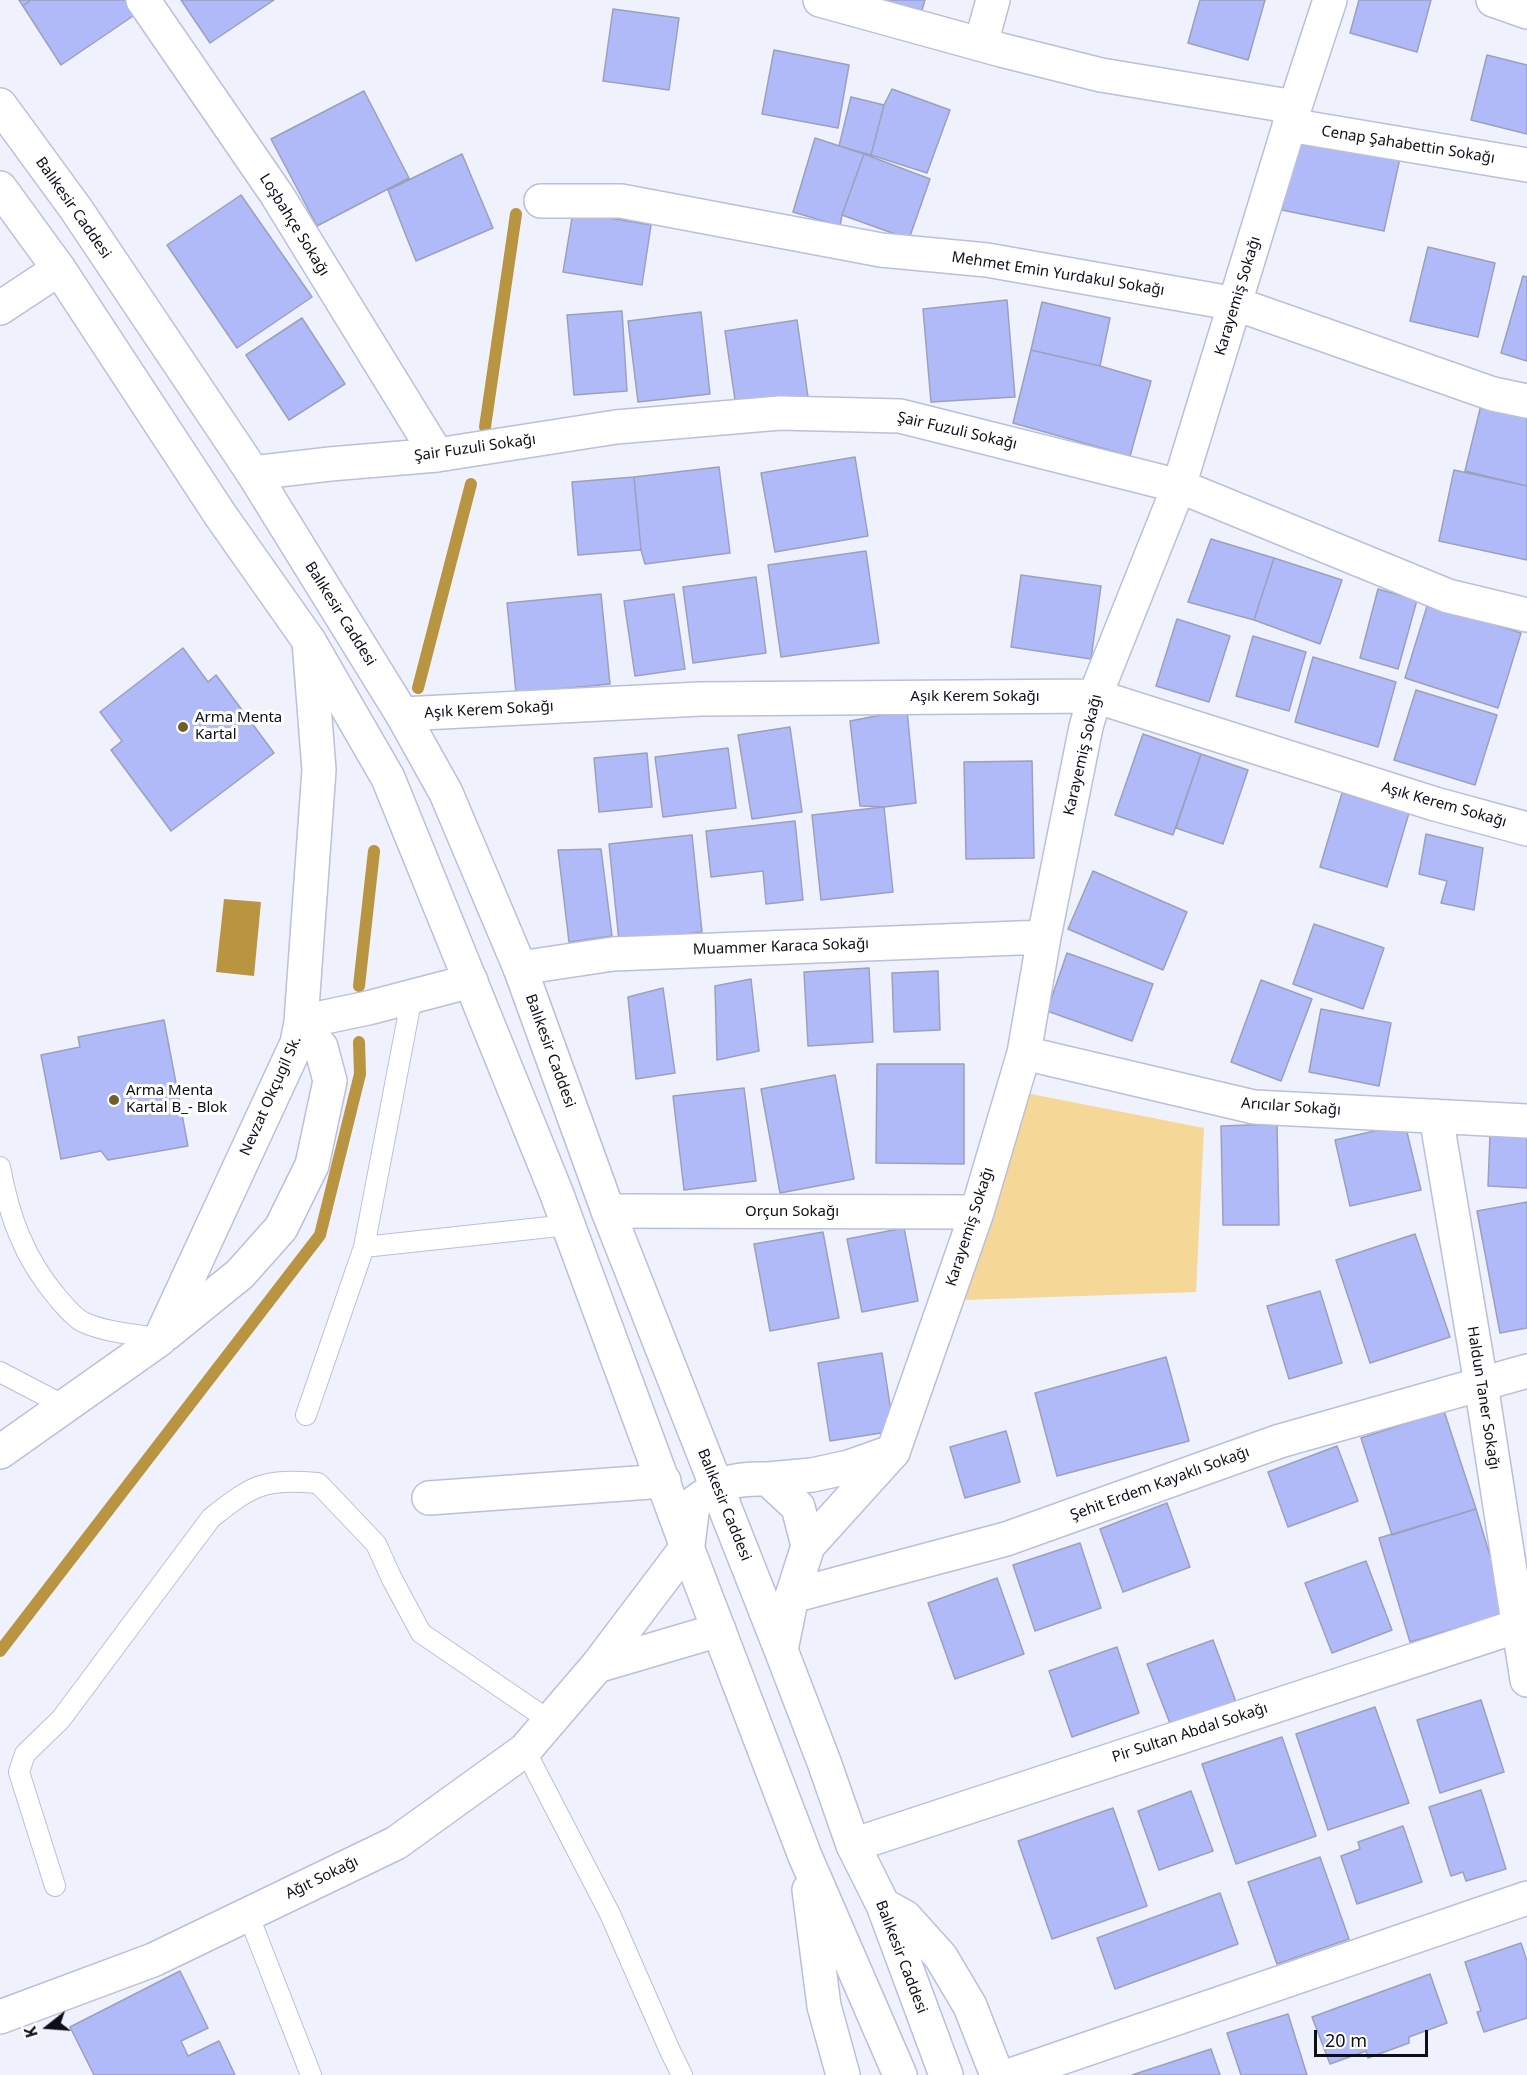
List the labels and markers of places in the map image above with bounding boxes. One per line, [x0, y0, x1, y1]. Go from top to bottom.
place label: Arma Menta Kartal [195, 709, 282, 744]
marker: Arma Menta Kartal [176, 720, 190, 734]
place label: Arma Menta Kartal B_- Blok [126, 1082, 227, 1117]
marker: Arma Menta Kartal B_- Blok [107, 1093, 121, 1107]

